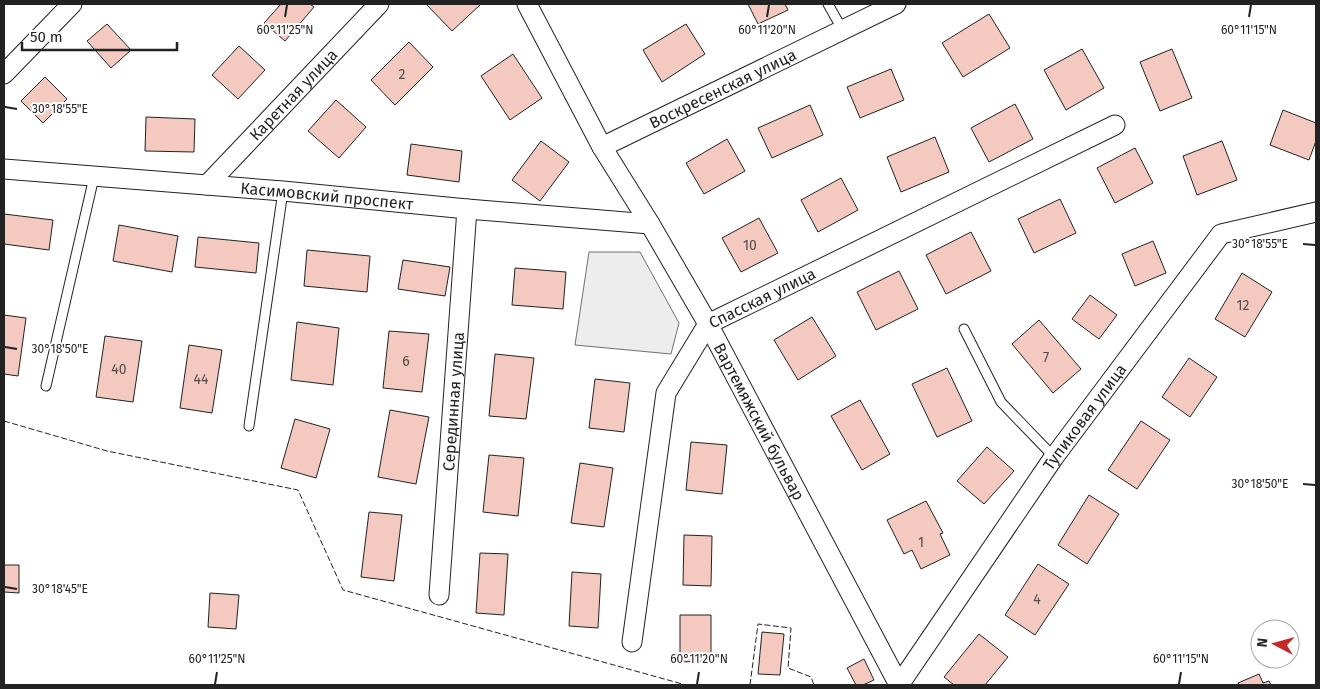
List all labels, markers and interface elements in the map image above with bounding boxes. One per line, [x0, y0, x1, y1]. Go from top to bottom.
scale bar [22, 20, 178, 52]
text: 60°11'25"N [257, 23, 313, 37]
text: 60°11'20"N [738, 23, 796, 37]
text: 60°11'15"N [1221, 23, 1277, 37]
text: 50 m [30, 28, 63, 46]
street label: Каретная улица [245, 45, 341, 144]
street label: Воскресенская улица [646, 45, 799, 132]
house number: 2 [399, 66, 406, 83]
text: 30°18'55"E [32, 102, 88, 116]
street label: Касимовский проспект [240, 178, 415, 213]
house number: 10 [743, 237, 757, 254]
text: 30°18'55"E [1232, 237, 1288, 251]
street label: Спасская улица [705, 264, 818, 332]
house number: 12 [1237, 297, 1250, 314]
street label: Серединная улица [439, 331, 468, 472]
street label: Вартемяжский бульвар [710, 340, 809, 503]
text: 30°18'50"E [31, 342, 89, 356]
house number: 7 [1043, 349, 1049, 366]
house number: 6 [402, 353, 410, 370]
street label: Тупиковая улица [1039, 360, 1130, 473]
house number: 40 [111, 361, 127, 378]
house number: 44 [194, 371, 209, 388]
text: 30°18'50"E [1231, 477, 1289, 491]
house number: 1 [918, 534, 924, 551]
text: 30°18'45"E [32, 582, 88, 596]
house number: 4 [1033, 591, 1041, 608]
north arrow [1250, 619, 1300, 669]
text: N [1254, 637, 1272, 648]
text: 60°11'25"N [189, 652, 245, 666]
text: 60°11'20"N [670, 652, 728, 666]
text: 60°11'15"N [1153, 652, 1209, 666]

